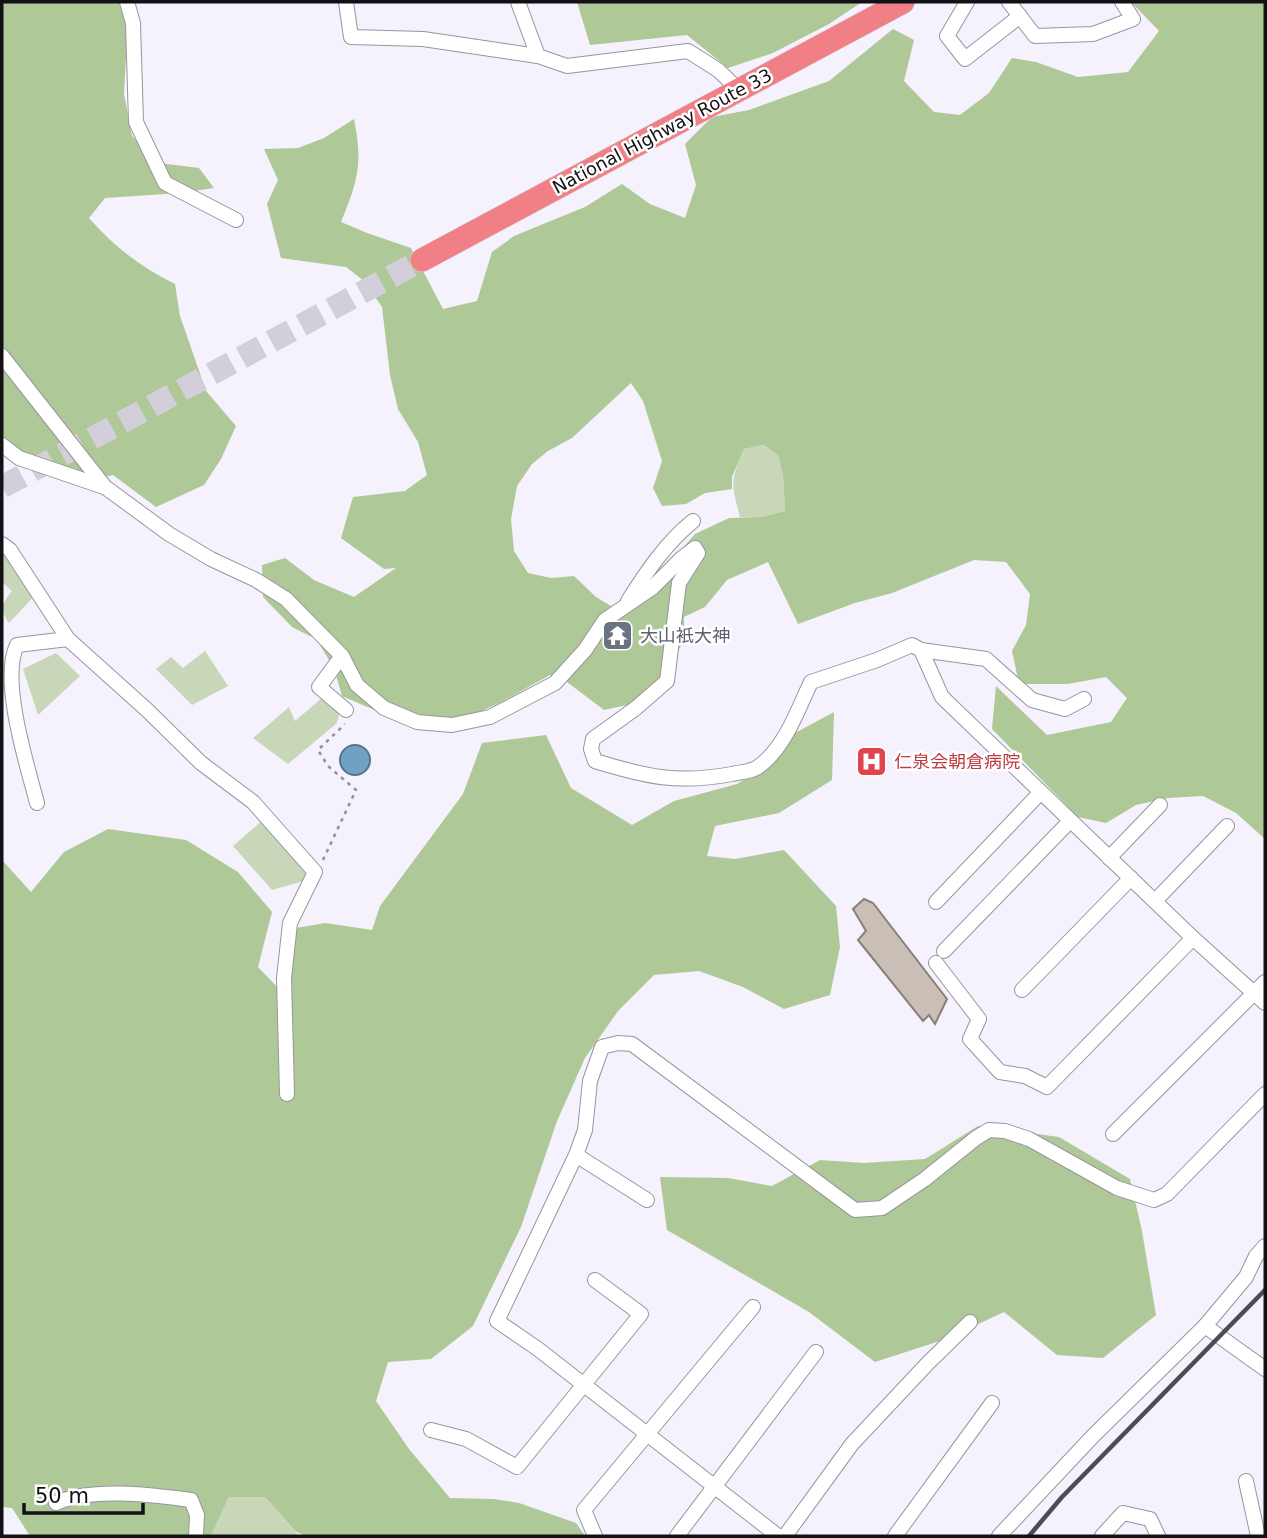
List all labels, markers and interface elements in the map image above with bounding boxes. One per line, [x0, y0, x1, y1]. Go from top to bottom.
street label: National Highway Route 33 [549, 64, 775, 198]
temple icon: 大山衹大神 [600, 618, 634, 652]
place label: 大山衹大神 [640, 625, 730, 646]
hospital icon: 仁泉会朝倉病院 [854, 744, 888, 778]
place label: 仁泉会朝倉病院 [894, 751, 1020, 772]
scale bar [24, 1472, 144, 1516]
text: 50 m [35, 1484, 89, 1508]

